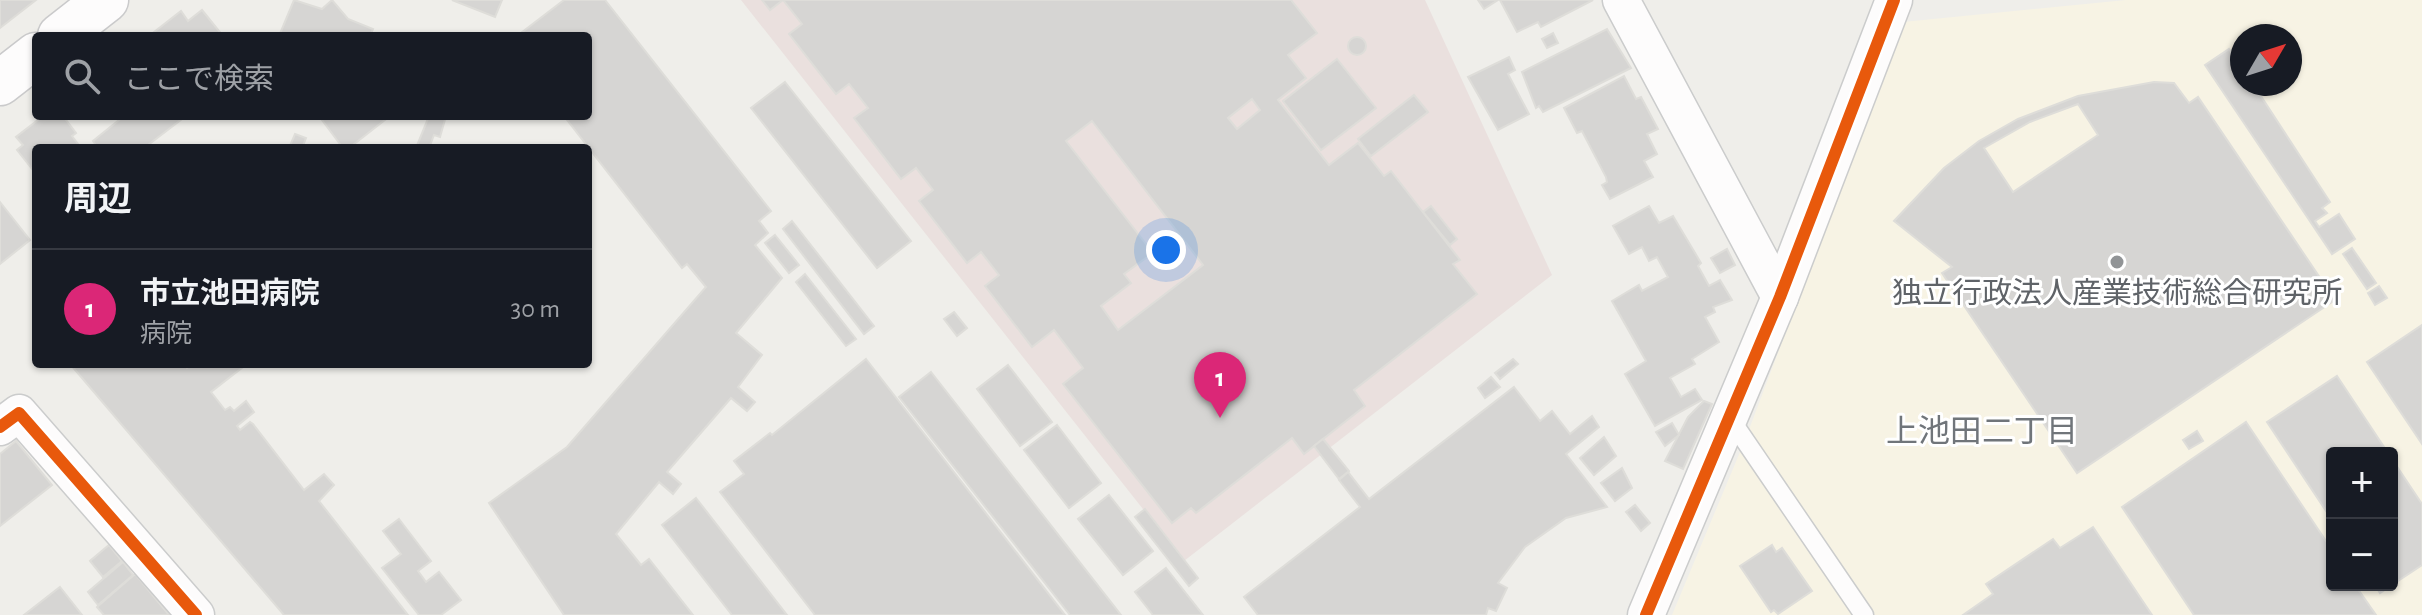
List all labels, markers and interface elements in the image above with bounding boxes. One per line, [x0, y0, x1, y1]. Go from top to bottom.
north arrow [2230, 24, 2302, 96]
search box [32, 32, 592, 120]
icon: search [60, 54, 104, 98]
text: ここで検索 [124, 65, 274, 95]
text: 周辺 [64, 183, 132, 217]
your location [1146, 230, 1186, 270]
marker: 独立行政法人産業技術総合研究所 [2108, 253, 2126, 271]
place label: 独立行政法人産業技術総合研究所 [1892, 277, 2342, 309]
text: 市立池田病院 [140, 279, 320, 309]
text: 1 [85, 296, 95, 322]
text: 30 m [510, 296, 560, 322]
text: 病院 [140, 321, 192, 347]
pin: 1 [1194, 352, 1246, 418]
district label: 上池田二丁目 [1886, 415, 2078, 448]
map controls [2326, 447, 2398, 591]
button: + [2326, 447, 2398, 519]
button: − [2326, 519, 2398, 591]

